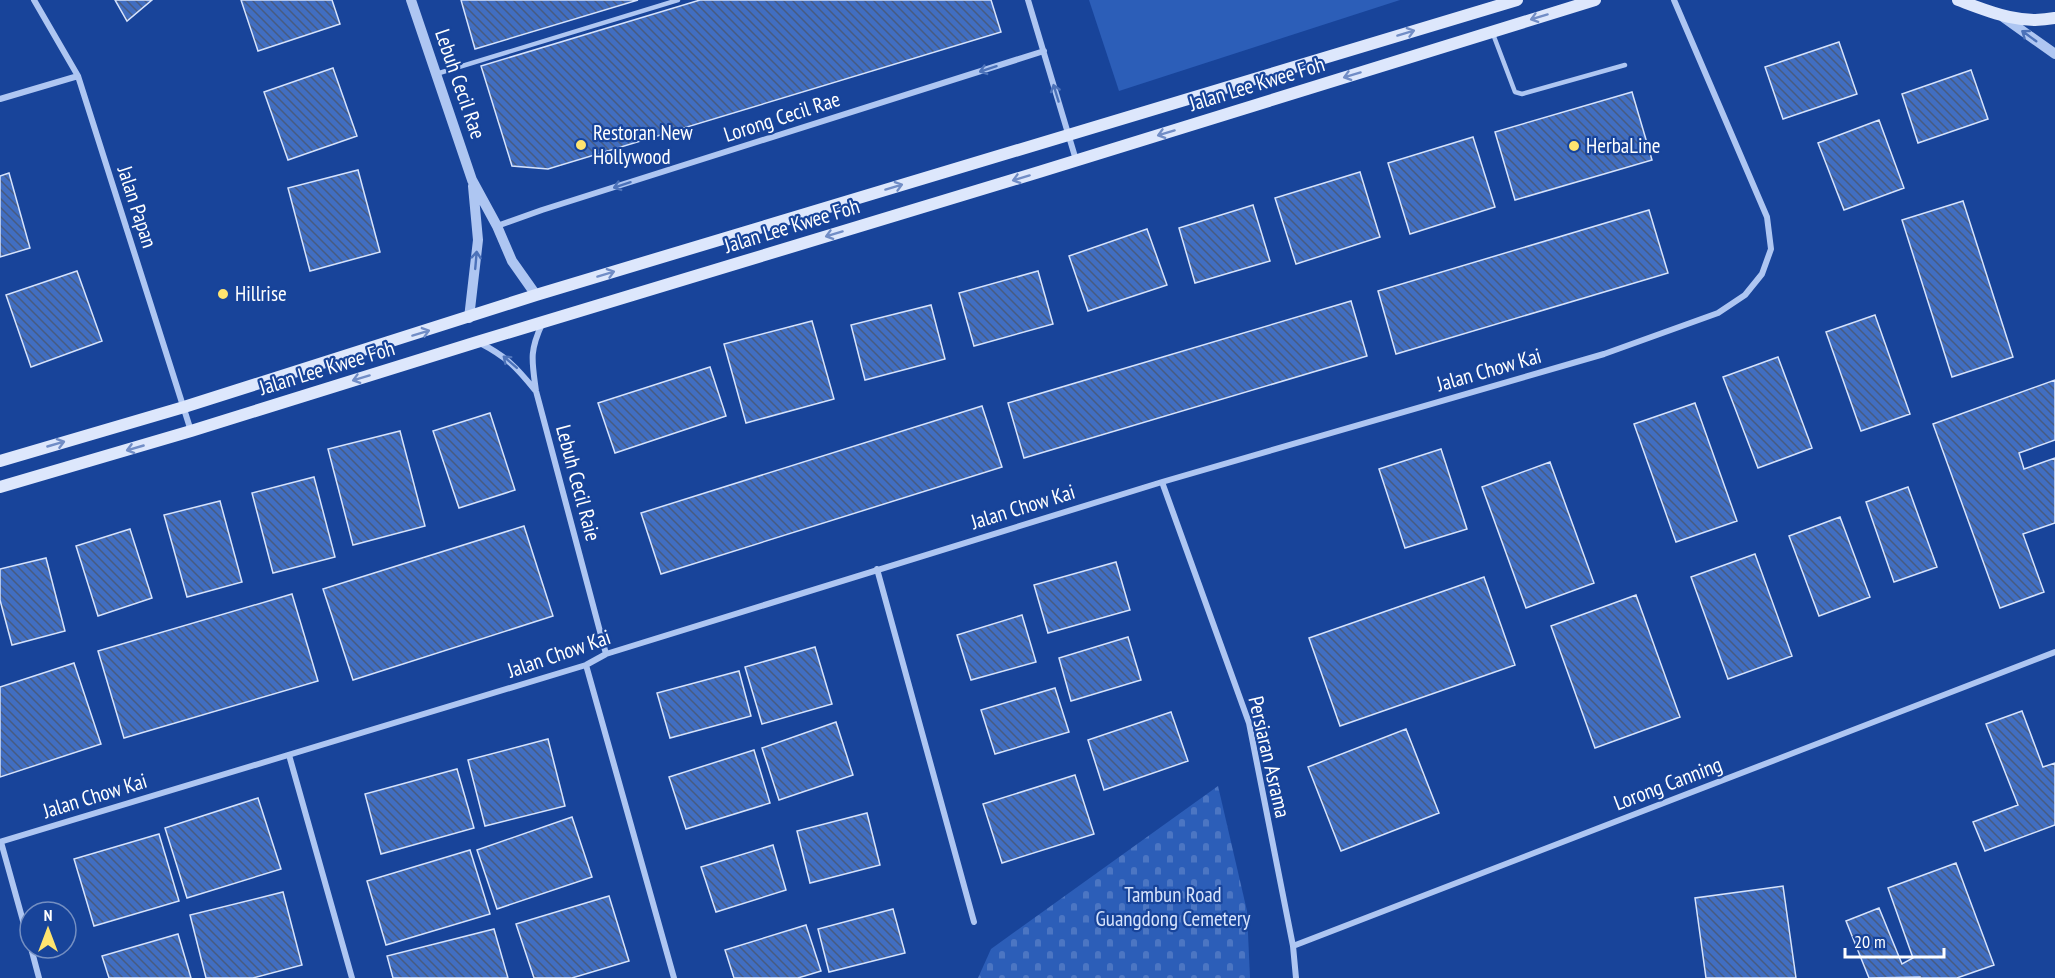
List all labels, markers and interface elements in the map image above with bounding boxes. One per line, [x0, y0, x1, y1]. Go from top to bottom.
one-way arrow [1530, 12, 1549, 23]
street label: Lebuh Cecil Rae [429, 25, 492, 142]
one-way arrow [1396, 27, 1415, 38]
one-way arrow [2022, 30, 2038, 42]
street label: Jalan Lee Kwee Foh [1185, 50, 1328, 117]
one-way arrow [979, 64, 998, 75]
one-way arrow [1343, 70, 1362, 81]
one-way arrow [1050, 84, 1061, 103]
street label: Lorong Cecil Rae [720, 85, 843, 148]
place label: Restoran New Hollywood [593, 119, 693, 170]
one-way arrow [1157, 128, 1176, 139]
place label: HerbaLine [1586, 132, 1660, 159]
marker: Restoran New Hollywood [574, 138, 588, 152]
marker: HerbaLine [1567, 139, 1581, 153]
street label: Jalan Papan [111, 162, 163, 251]
one-way arrow [1011, 173, 1030, 184]
one-way arrow [613, 180, 632, 191]
one-way arrow [884, 181, 903, 192]
street label: Jalan Lee Kwee Foh [720, 192, 863, 259]
one-way arrow [825, 229, 844, 240]
one-way arrow [471, 250, 482, 270]
one-way arrow [597, 268, 616, 279]
place label: Hillrise [235, 280, 287, 307]
marker: Hillrise [216, 287, 230, 301]
one-way arrow [411, 327, 430, 338]
street label: Jalan Lee Kwee Foh [255, 334, 398, 401]
street label: Jalan Chow Kai [1433, 342, 1544, 398]
one-way arrow [503, 355, 518, 369]
one-way arrow [352, 373, 371, 384]
street label: Lebuh Cecil Raie [550, 422, 607, 544]
one-way arrow [46, 438, 65, 449]
one-way arrow [126, 442, 145, 454]
street label: Jalan Chow Kai [967, 478, 1078, 535]
street label: Jalan Chow Kai [503, 623, 614, 684]
street label: Persiaran Asrama [1242, 694, 1297, 820]
street label: Lorong Canning [1610, 751, 1726, 816]
street label: Jalan Chow Kai [39, 767, 150, 824]
park label: Tambun Road Guangdong Cemetery [1095, 881, 1251, 932]
north arrow [18, 900, 78, 960]
text: N [44, 905, 52, 925]
scale bar [1845, 921, 1944, 959]
text: 20 m [1854, 930, 1886, 953]

